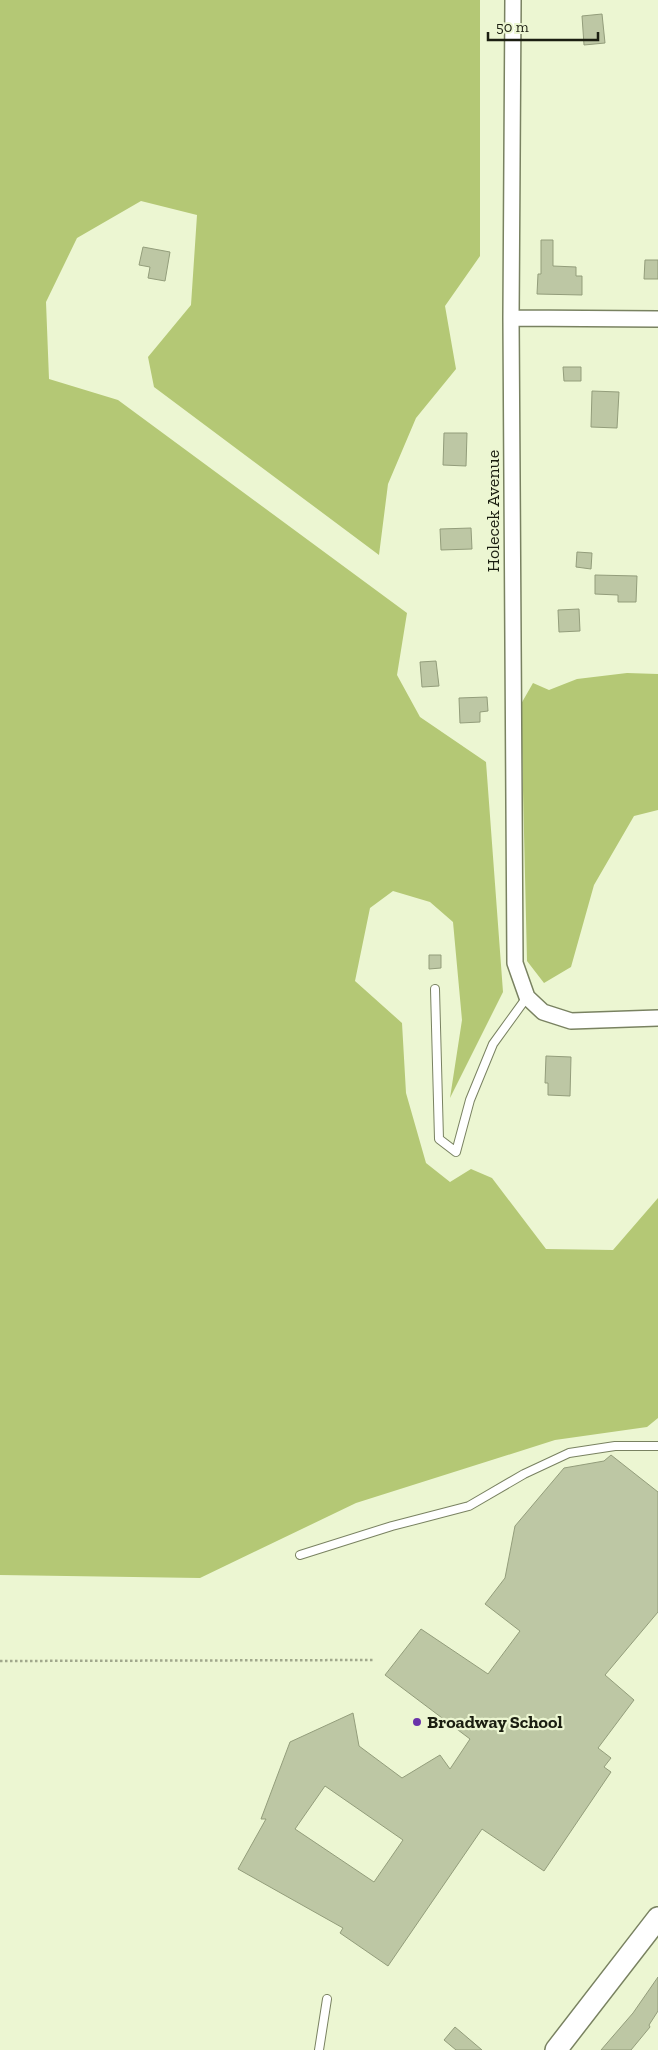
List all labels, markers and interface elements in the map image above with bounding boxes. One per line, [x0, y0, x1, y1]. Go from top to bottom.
scale bar [488, 10, 598, 42]
text: 50 m [496, 18, 529, 36]
street label: Holecek Avenue [482, 450, 504, 572]
place label: Broadway School [427, 1711, 563, 1733]
marker: Broadway School [411, 1716, 423, 1728]

